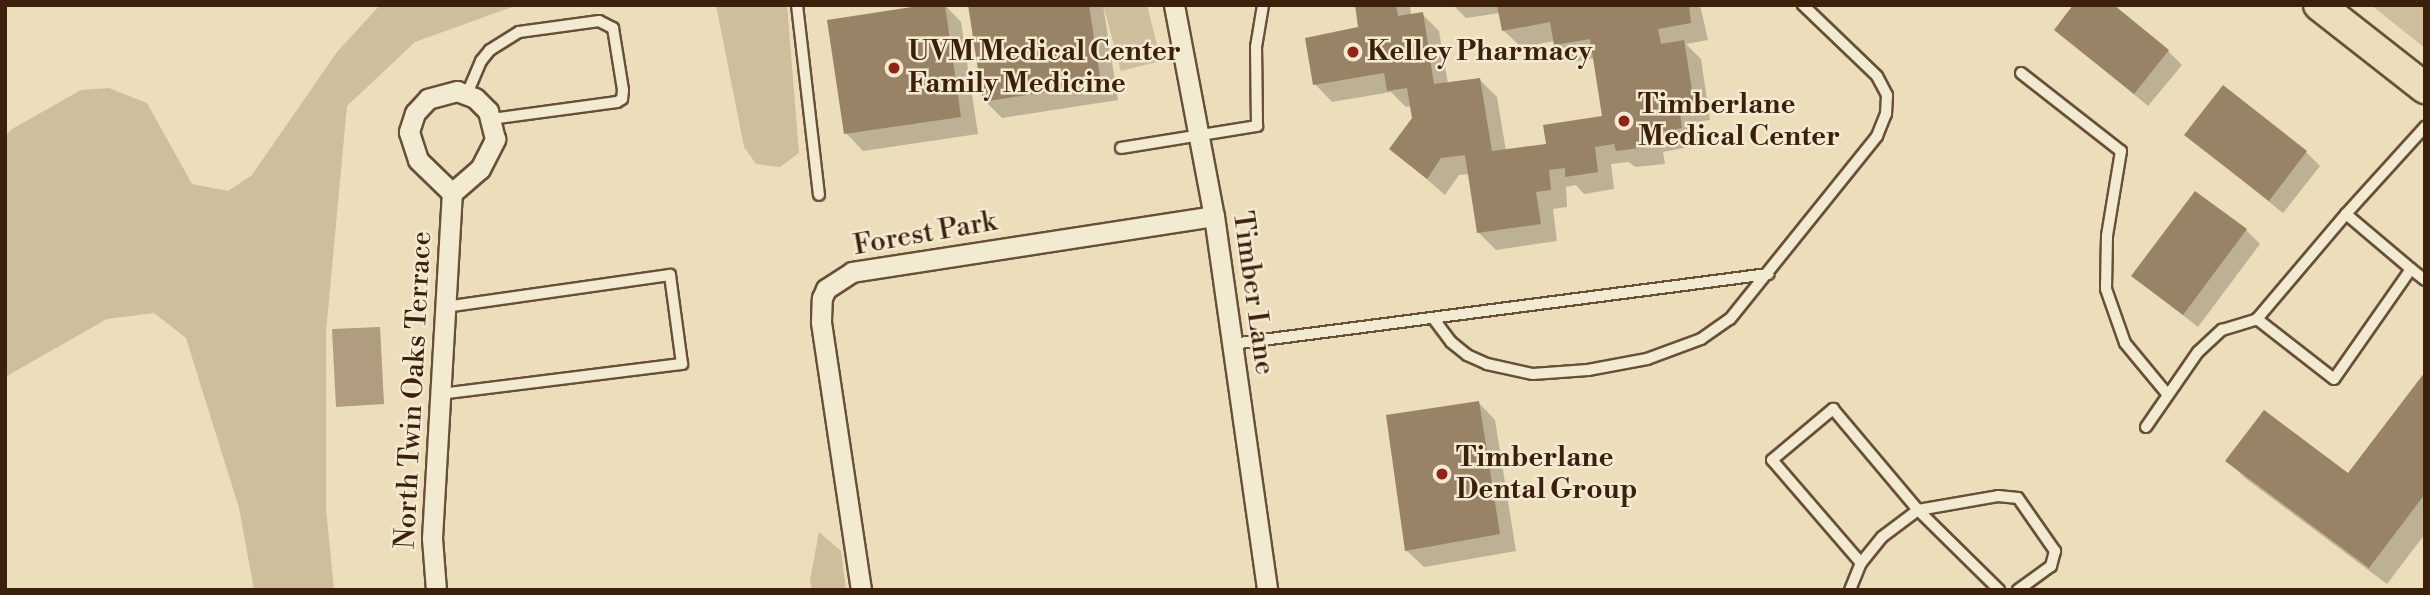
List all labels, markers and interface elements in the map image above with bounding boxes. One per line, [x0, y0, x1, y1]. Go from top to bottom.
place label: UVM Medical Center Family Medicine [908, 35, 1181, 101]
place label: Kelley Pharmacy [1367, 35, 1592, 69]
marker: Kelley Pharmacy [1345, 44, 1361, 60]
marker: UVM Medical Center Family Medicine [886, 60, 902, 76]
place label: Timberlane Medical Center [1638, 88, 1840, 154]
marker: Timberlane Medical Center [1616, 113, 1632, 129]
street label: Forest Park [851, 205, 999, 263]
street label: Timber Lane [1225, 209, 1281, 377]
street label: North Twin Oaks Terrace [389, 230, 439, 550]
place label: Timberlane Dental Group [1456, 441, 1638, 507]
marker: Timberlane Dental Group [1434, 466, 1450, 482]

